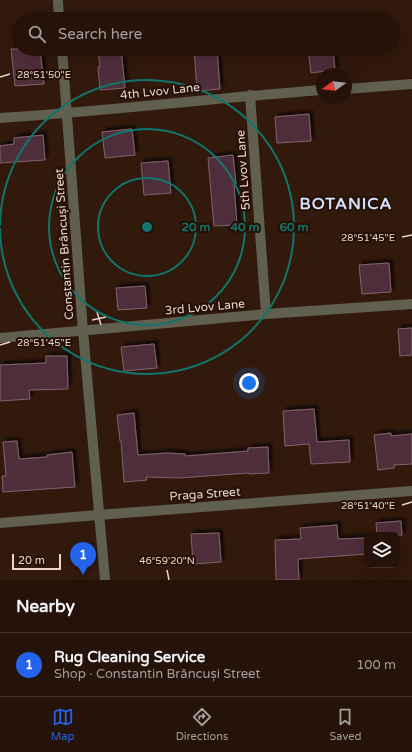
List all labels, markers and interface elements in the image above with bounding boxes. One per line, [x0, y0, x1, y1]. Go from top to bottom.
search box [12, 12, 400, 56]
icon: search [26, 23, 48, 45]
text: Search here [58, 25, 142, 43]
north arrow [316, 68, 352, 104]
text: 28°51'50"E [17, 69, 71, 81]
street label: 4th Lvov Lane [119, 80, 201, 102]
street label: 5th Lvov Lane [233, 129, 253, 210]
street label: Constantin Brâncuși Street [52, 167, 76, 320]
district label: BOTANICA [300, 194, 392, 214]
centre of rings [140, 220, 154, 234]
text: 20 m [181, 220, 211, 234]
text: 40 m [230, 220, 260, 234]
text: 60 m [279, 220, 309, 234]
text: 28°51'45"E [341, 232, 395, 244]
street label: 3rd Lvov Lane [164, 297, 246, 317]
text: 28°51'45"E [17, 337, 71, 349]
your location [239, 373, 259, 393]
street label: Praga Street [169, 485, 241, 503]
text: 28°51'40"E [341, 500, 395, 512]
map controls [364, 532, 400, 568]
button: layers [364, 532, 400, 568]
pin: 1 [70, 542, 96, 575]
scale bar [12, 552, 61, 571]
text: 20 m [18, 554, 45, 567]
text: 46°59'20"N [139, 555, 195, 567]
text: Nearby [16, 596, 75, 617]
text: Rug Cleaning Service [54, 648, 205, 666]
text: 1 [25, 657, 33, 673]
text: 100 m [356, 657, 396, 673]
text: Shop · Constantin Brâncuși Street [54, 666, 260, 682]
tab: Map [51, 706, 74, 743]
tab: Directions [176, 706, 228, 743]
tab: Saved [330, 706, 361, 743]

